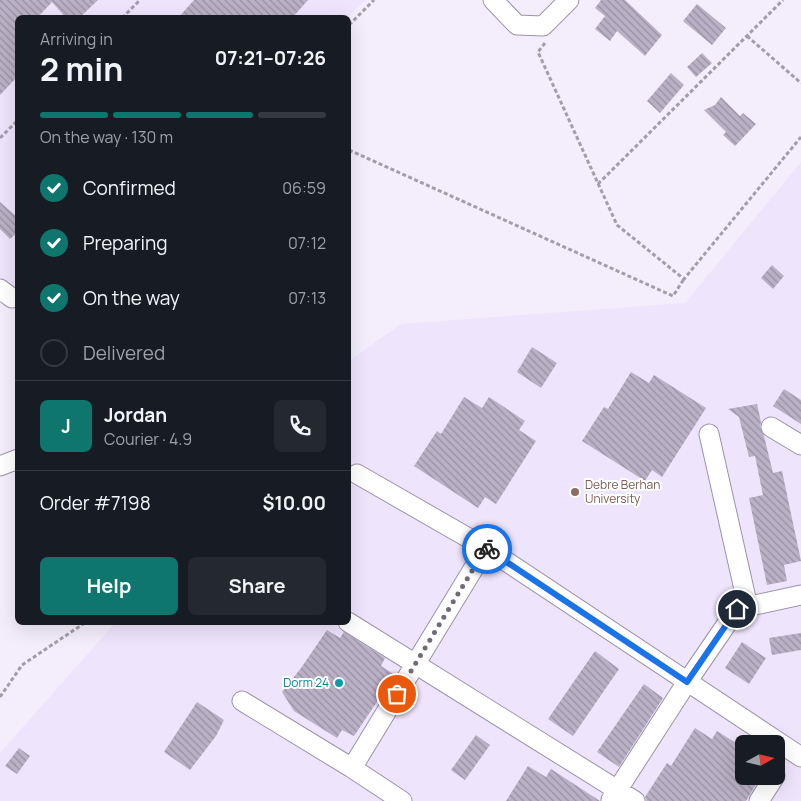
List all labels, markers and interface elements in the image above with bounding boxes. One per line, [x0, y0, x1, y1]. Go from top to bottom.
text: Arriving in [40, 28, 113, 50]
text: 07:21–07:26 [215, 45, 326, 71]
text: 2 min [40, 47, 123, 91]
text: On the way · 130 m [40, 126, 173, 148]
icon: check [40, 174, 68, 202]
text: Confirmed [83, 175, 176, 201]
text: 06:59 [282, 177, 326, 199]
icon: check [40, 229, 68, 257]
text: Preparing [83, 230, 168, 256]
text: 07:12 [288, 232, 326, 254]
icon: check [40, 284, 68, 312]
text: On the way [83, 285, 180, 311]
text: 07:13 [288, 287, 326, 309]
text: Delivered [83, 340, 165, 366]
button: phone [274, 400, 326, 452]
text: Jordan [104, 402, 167, 428]
text: J [61, 413, 71, 439]
text: Courier · 4.9 [104, 428, 192, 450]
place label: Debre Berhan University [585, 476, 660, 507]
marker: Debre Berhan University [569, 486, 581, 498]
text: Order #7198 [40, 490, 151, 516]
text: $10.00 [262, 490, 326, 516]
courier [462, 524, 512, 574]
icon: bike [473, 535, 501, 563]
button: Help [40, 557, 178, 615]
button: Share [188, 557, 326, 615]
pin [716, 588, 758, 630]
icon: home [723, 595, 751, 623]
pin [376, 673, 418, 715]
place label: Dorm 24 [283, 674, 329, 691]
marker: Dorm 24 [333, 677, 345, 689]
icon: bag [383, 680, 411, 708]
north arrow [735, 735, 785, 785]
map controls [735, 735, 785, 785]

